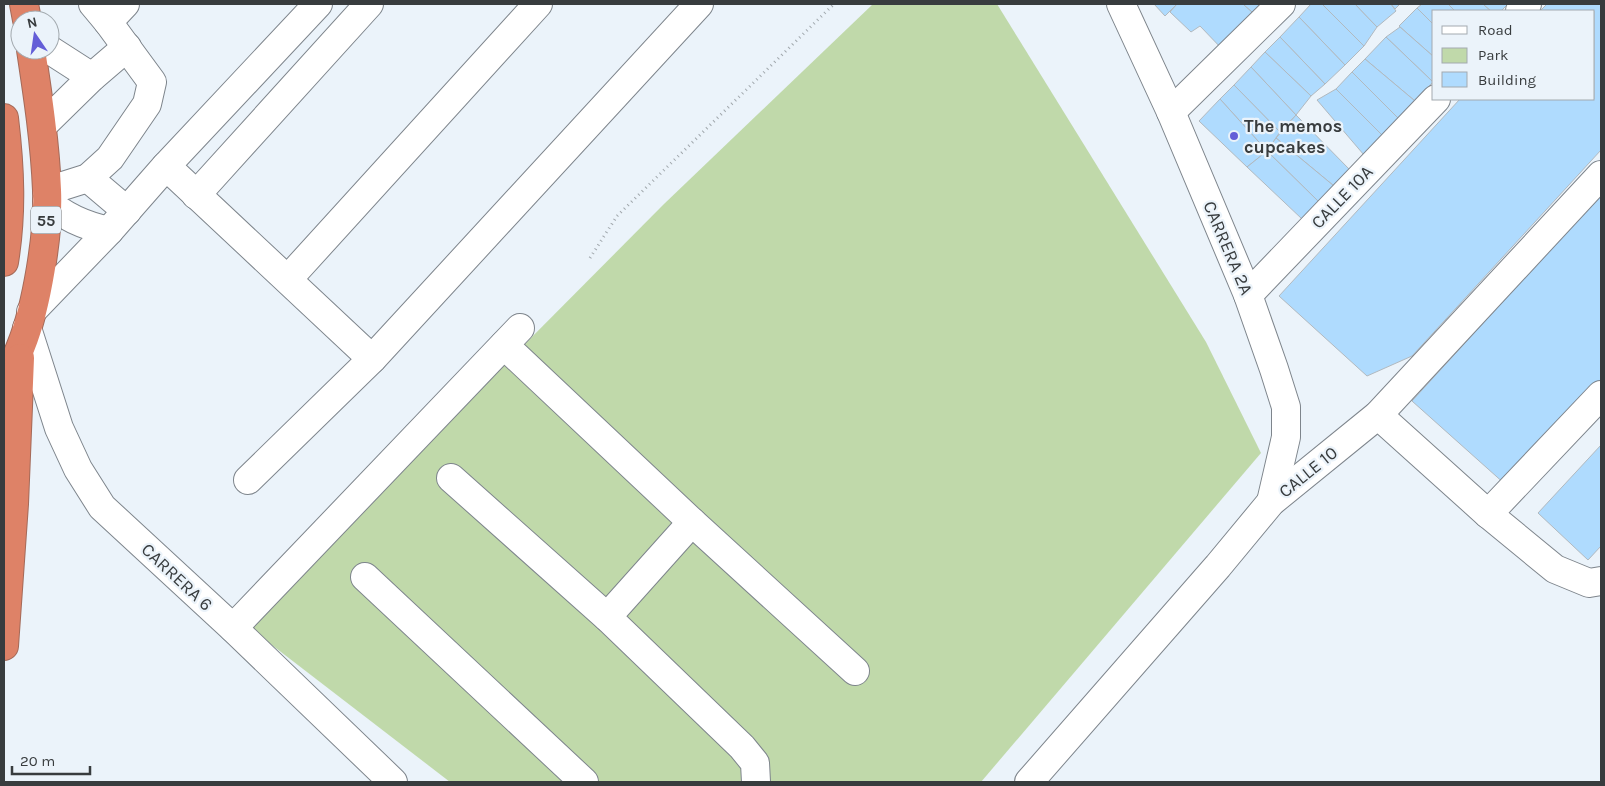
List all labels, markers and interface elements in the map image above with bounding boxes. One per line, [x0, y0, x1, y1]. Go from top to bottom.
north arrow [10, 10, 60, 60]
legend [1432, 10, 1595, 100]
text: N [25, 13, 39, 32]
text: Road [1478, 21, 1513, 39]
text: Park [1478, 46, 1508, 64]
text: Building [1478, 71, 1536, 89]
place label: The memos cupcakes [1244, 115, 1342, 158]
marker: The memos cupcakes [1228, 130, 1240, 142]
street label: CALLE 10A [1306, 161, 1378, 233]
street label: CARRERA 2A [1198, 198, 1258, 298]
road number: 55 [31, 206, 61, 234]
street label: CALLE 10 [1274, 442, 1342, 502]
street label: CARRERA 6 [137, 538, 217, 616]
scale bar [12, 744, 90, 776]
text: 20 m [20, 752, 55, 770]

